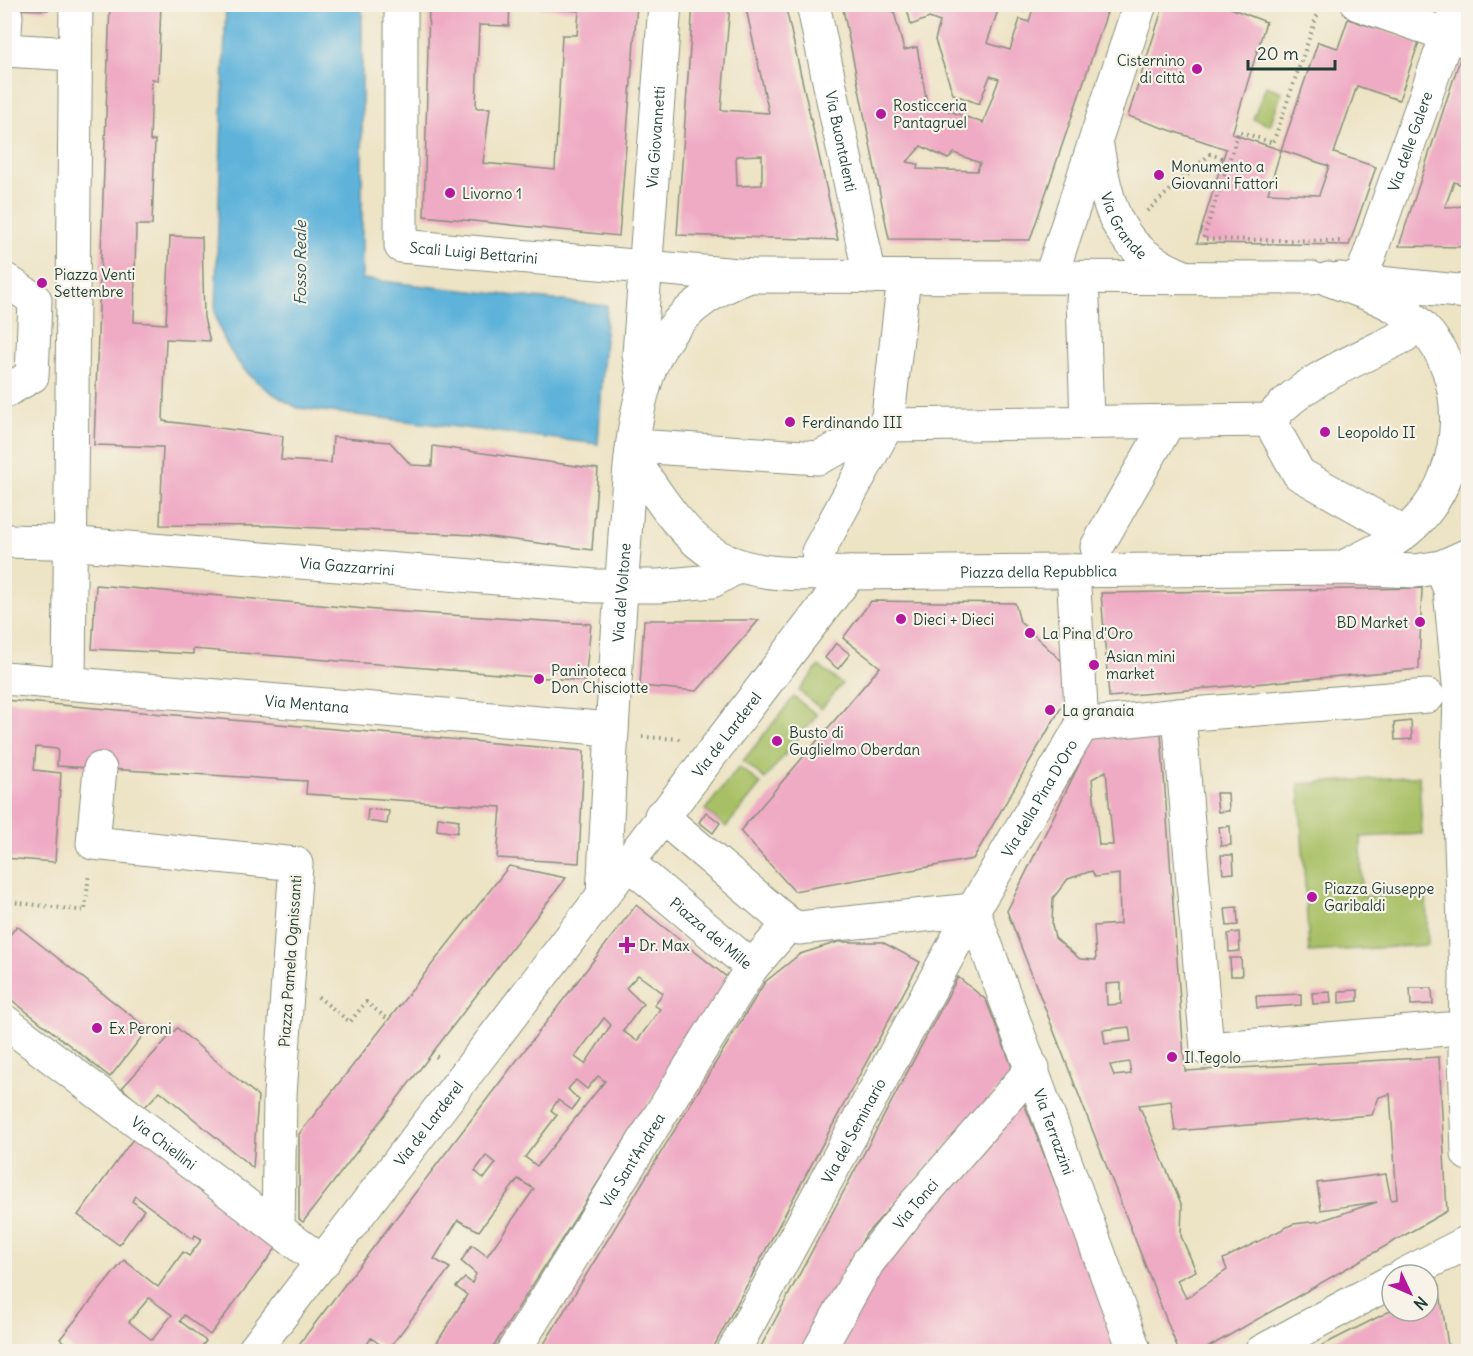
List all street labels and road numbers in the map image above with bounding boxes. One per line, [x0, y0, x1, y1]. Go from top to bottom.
street label: Via Giovannetti [642, 85, 668, 189]
street label: Via Buontalenti [822, 89, 861, 193]
street label: Via delle Galere [1383, 89, 1436, 194]
street label: Via Grande [1097, 190, 1151, 263]
street label: Scali Luigi Bettarini [409, 237, 539, 267]
street label: Via del Voltone [608, 542, 634, 643]
street label: Via Gazzarrini [299, 553, 395, 579]
street label: Piazza della Repubblica [960, 561, 1118, 581]
street label: Via de Larderel [688, 688, 765, 781]
street label: Via Mentana [264, 690, 350, 716]
street label: Via della Pina D'Oro [997, 736, 1081, 860]
street label: Piazza Pamela Ognissanti [275, 874, 305, 1048]
street label: Piazza dei Mille [666, 893, 756, 973]
street label: Via del Seminario [817, 1075, 889, 1186]
street label: Via de Larderel [390, 1077, 467, 1170]
street label: Via Terrazzini [1030, 1086, 1079, 1177]
street label: Via Sant'Andrea [596, 1109, 669, 1211]
street label: Via Chiellini [128, 1112, 201, 1173]
street label: Via Tonci [889, 1175, 942, 1233]

